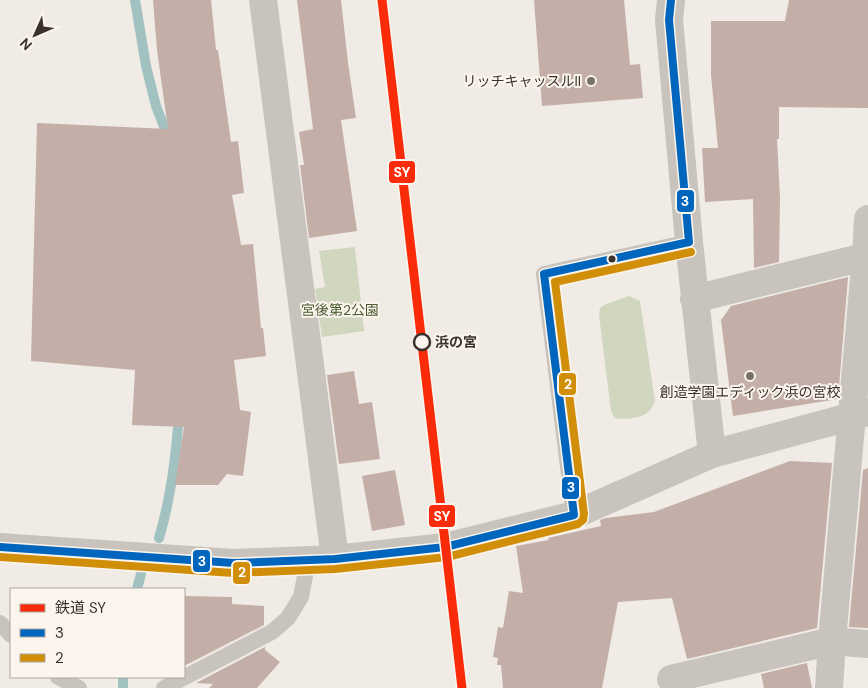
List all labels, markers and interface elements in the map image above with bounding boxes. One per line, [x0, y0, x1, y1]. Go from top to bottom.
north arrow [10, 10, 60, 60]
text: N [16, 34, 36, 54]
place label: リッチキャッスルII [462, 72, 581, 90]
marker: リッチキャッスルII [585, 75, 597, 87]
line badge: SY [388, 160, 416, 184]
text: SY [394, 163, 411, 181]
line badge: 3 [676, 189, 695, 213]
text: 3 [681, 192, 689, 210]
unlabelled marker [607, 254, 617, 264]
park label: 宮後第2公園 [301, 301, 379, 319]
marker: 浜の宮 [413, 333, 431, 351]
place label: 浜の宮 [435, 333, 477, 351]
marker: 創造学園エディック浜の宮校 [744, 370, 756, 382]
line badge: 2 [558, 372, 577, 396]
text: 2 [564, 375, 572, 393]
place label: 創造学園エディック浜の宮校 [659, 383, 841, 401]
line badge: 3 [561, 476, 580, 500]
text: 3 [567, 478, 575, 496]
line badge: SY [428, 504, 456, 528]
text: SY [434, 507, 451, 525]
line badge: 3 [192, 549, 211, 573]
text: 3 [198, 552, 206, 570]
line badge: 2 [232, 561, 251, 585]
text: 2 [238, 563, 246, 581]
legend [10, 588, 185, 678]
text: 鉄道 SY [55, 598, 106, 618]
text: 3 [55, 623, 64, 643]
text: 2 [55, 648, 64, 668]

